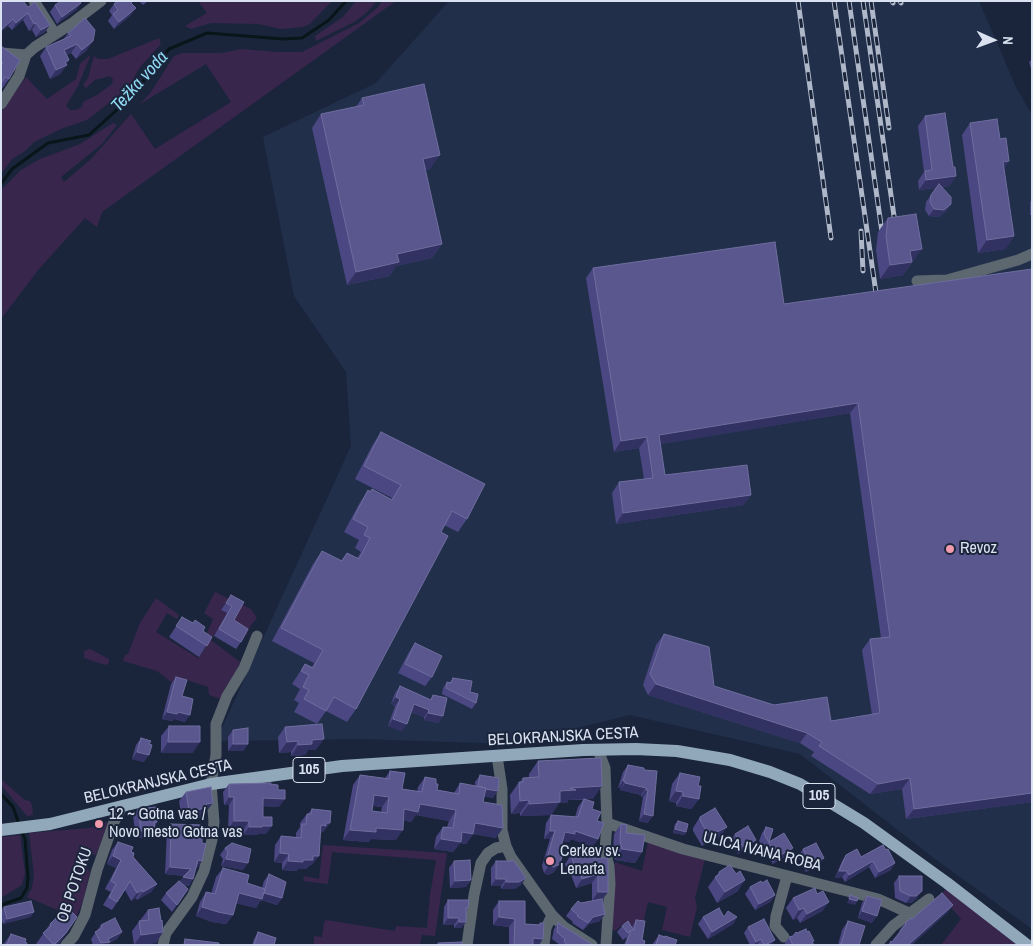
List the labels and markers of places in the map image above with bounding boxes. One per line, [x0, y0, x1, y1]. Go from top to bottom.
place label: Revoz [960, 539, 997, 559]
marker: Revoz [944, 543, 956, 555]
place label: 12 ~ Gotna vas / Novo mesto Gotna vas [109, 805, 242, 843]
marker: 12 ~ Gotna vas / Novo mesto Gotna vas [93, 818, 105, 830]
place label: Cerkev sv. Lenarta [560, 842, 621, 880]
marker: Cerkev sv. Lenarta [544, 855, 556, 867]

